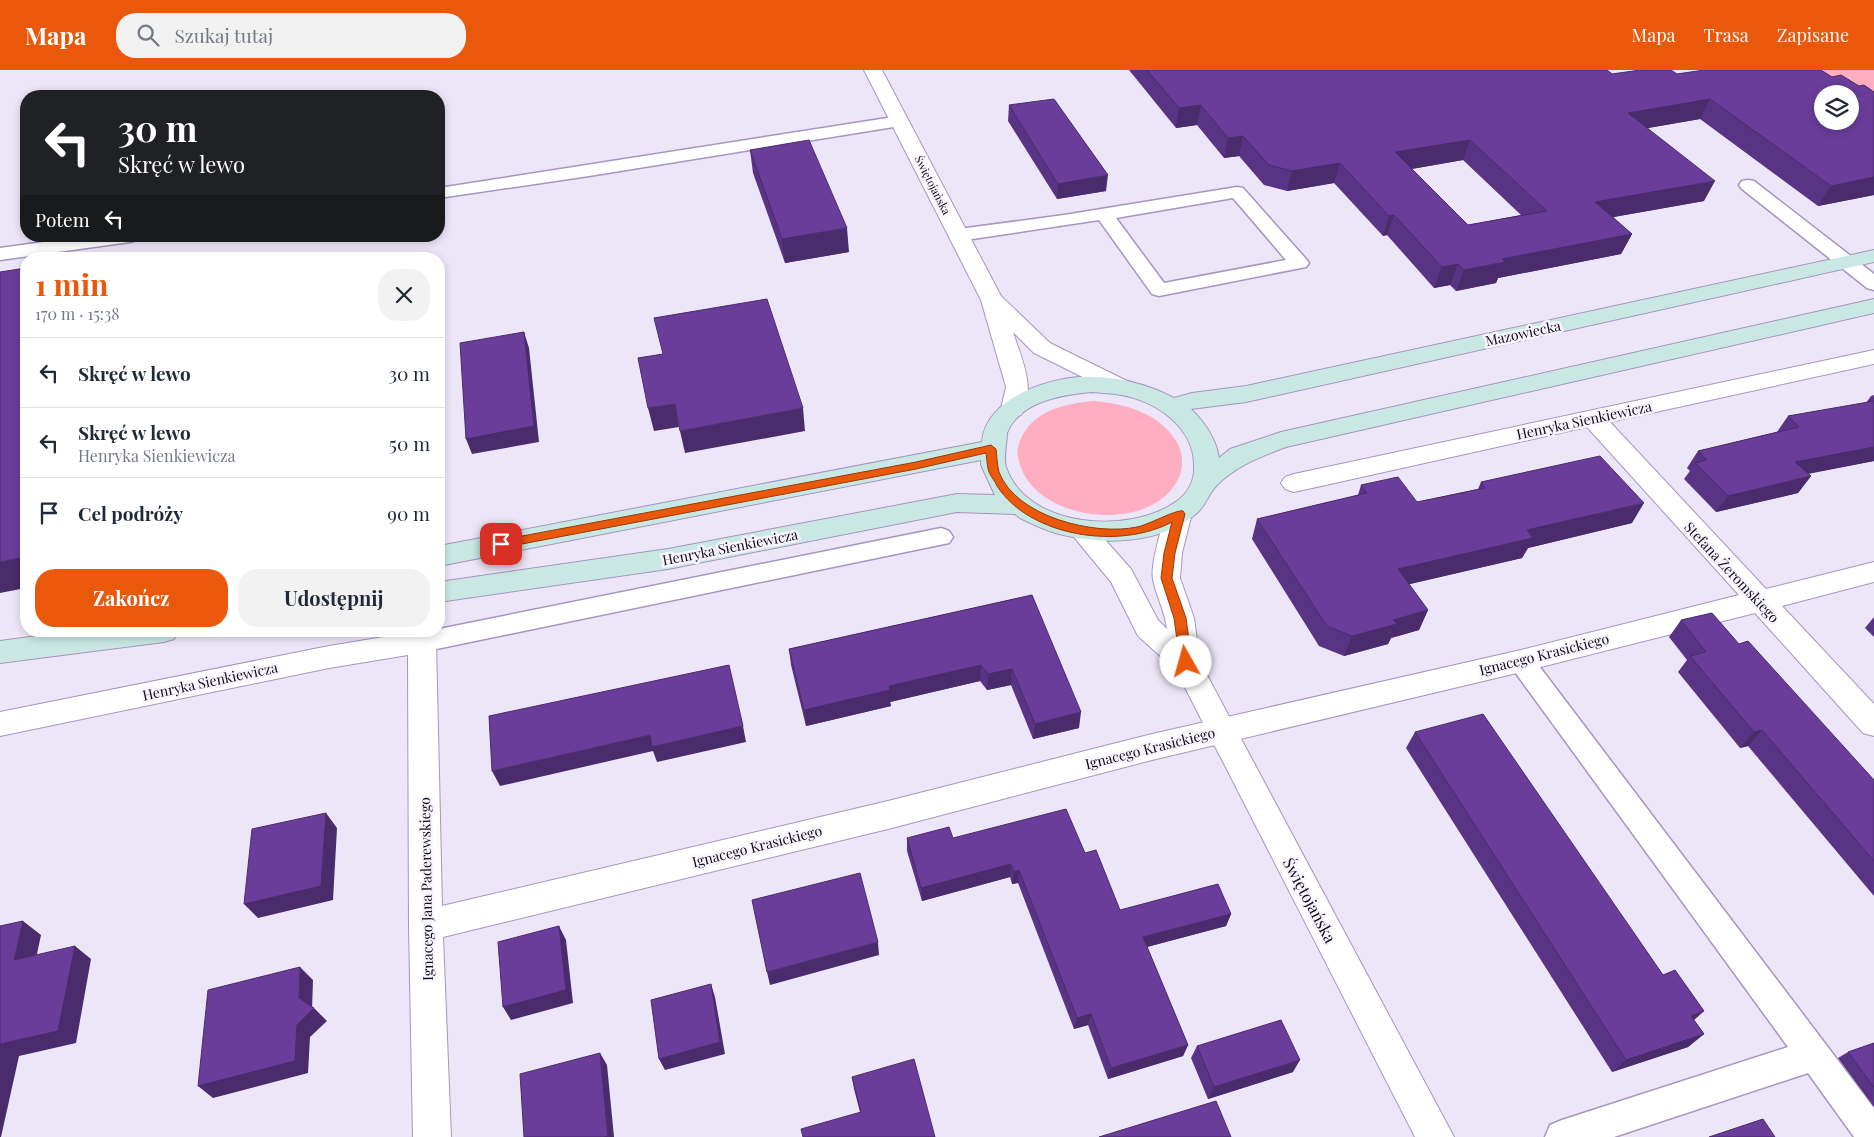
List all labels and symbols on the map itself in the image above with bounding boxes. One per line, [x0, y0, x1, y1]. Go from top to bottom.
street label: Świętojańska [912, 153, 955, 218]
street label: Mazowiecka [1484, 316, 1562, 350]
street label: Henryka Sienkiewicza [1515, 396, 1653, 444]
street label: Stefana Żeromskiego [1680, 517, 1784, 627]
pin [480, 523, 522, 565]
street label: Henryka Sienkiewicza [661, 525, 799, 569]
street label: Ignacego Krasickiego [1477, 629, 1611, 679]
position arrow [1159, 635, 1211, 687]
street label: Henryka Sienkiewicza [141, 657, 279, 705]
street label: Ignacego Krasickiego [1083, 723, 1217, 773]
street label: Ignacego Jana Paderewskiego [415, 797, 437, 981]
street label: Ignacego Krasickiego [690, 821, 824, 871]
street label: Świętojańska [1279, 854, 1341, 946]

